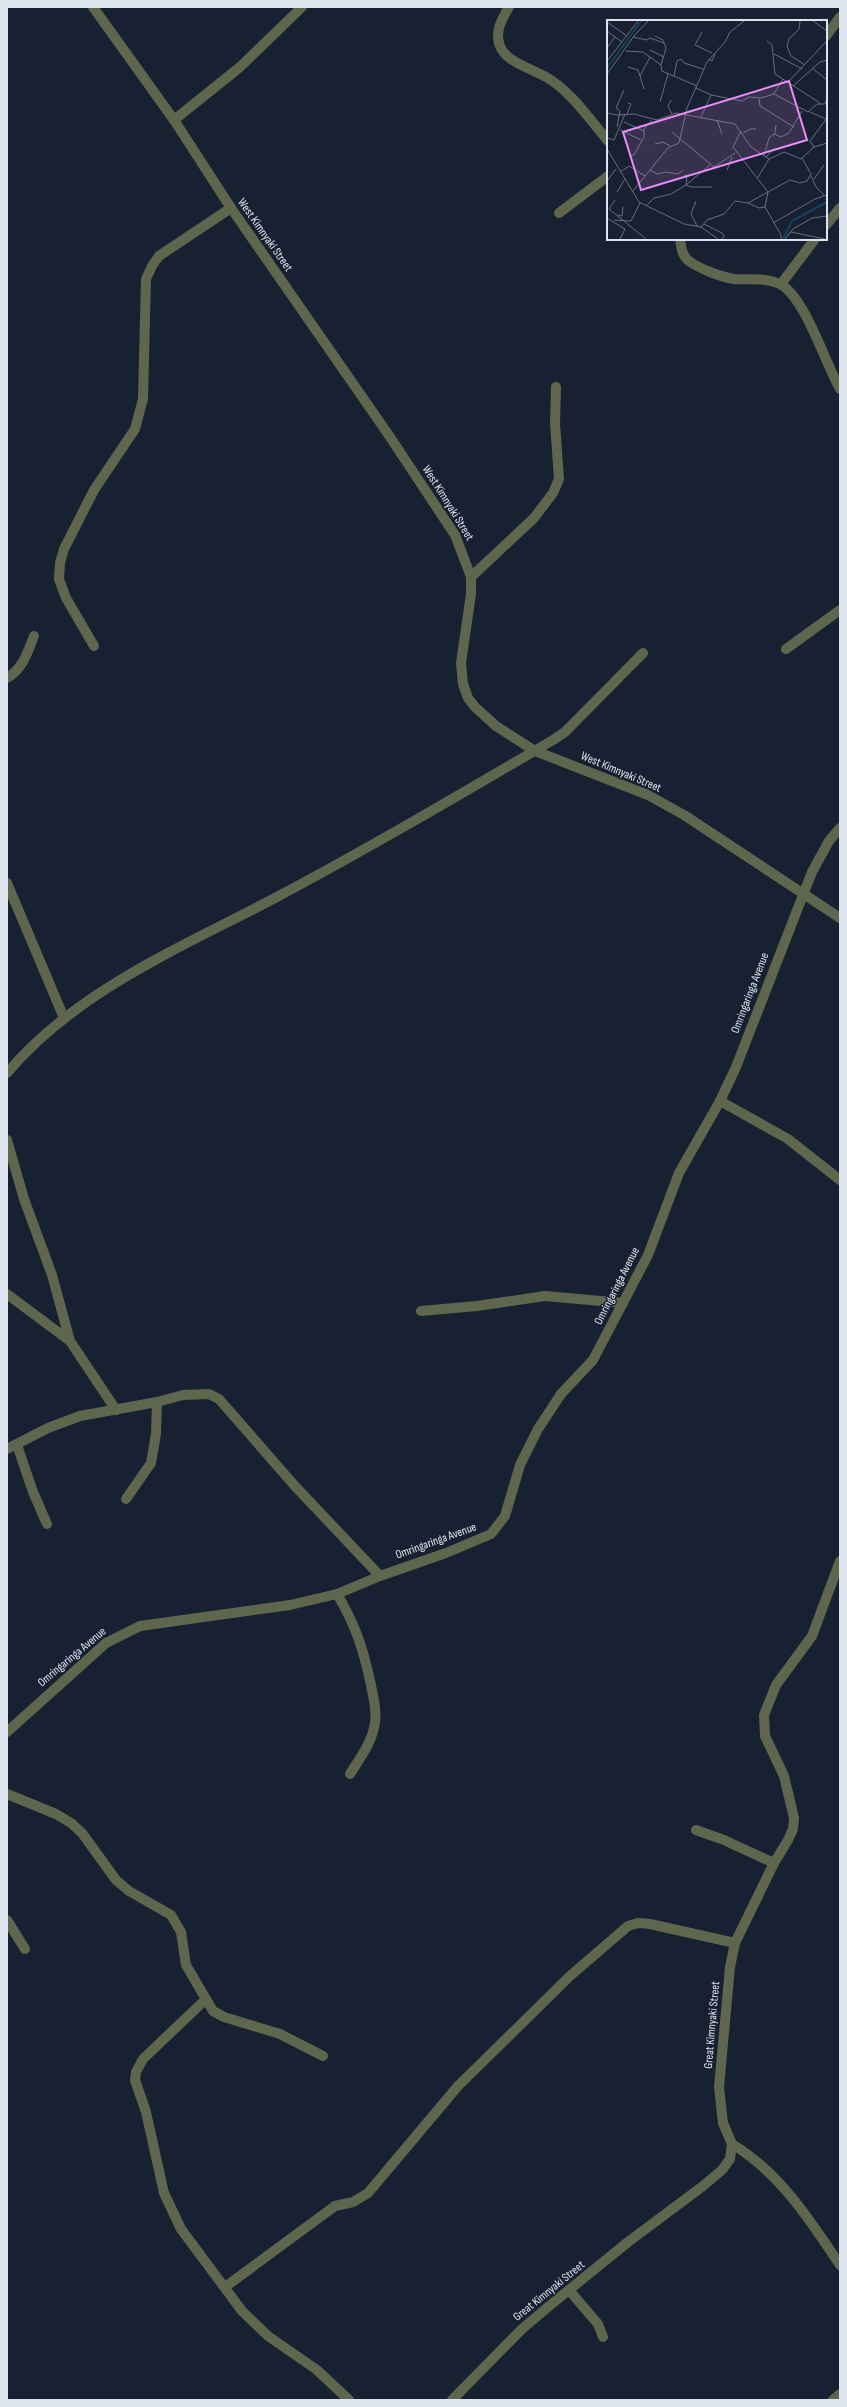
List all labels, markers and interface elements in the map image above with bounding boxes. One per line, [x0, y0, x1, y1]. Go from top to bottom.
inset map [607, 20, 827, 240]
street label: West Kimnyaki Street [234, 196, 296, 275]
street label: West Kimnyaki Street [419, 463, 477, 544]
street label: West Kimnyaki Street [579, 748, 664, 796]
street label: Omringaringa Avenue [728, 950, 772, 1035]
street label: Omringaringa Avenue [591, 1245, 643, 1327]
street label: Omringaringa Avenue [393, 1519, 479, 1563]
street label: Omringaringa Avenue [35, 1624, 110, 1690]
street label: Great Kimnyaki Street [701, 1980, 723, 2069]
street label: Great Kimnyaki Street [510, 2257, 588, 2324]

